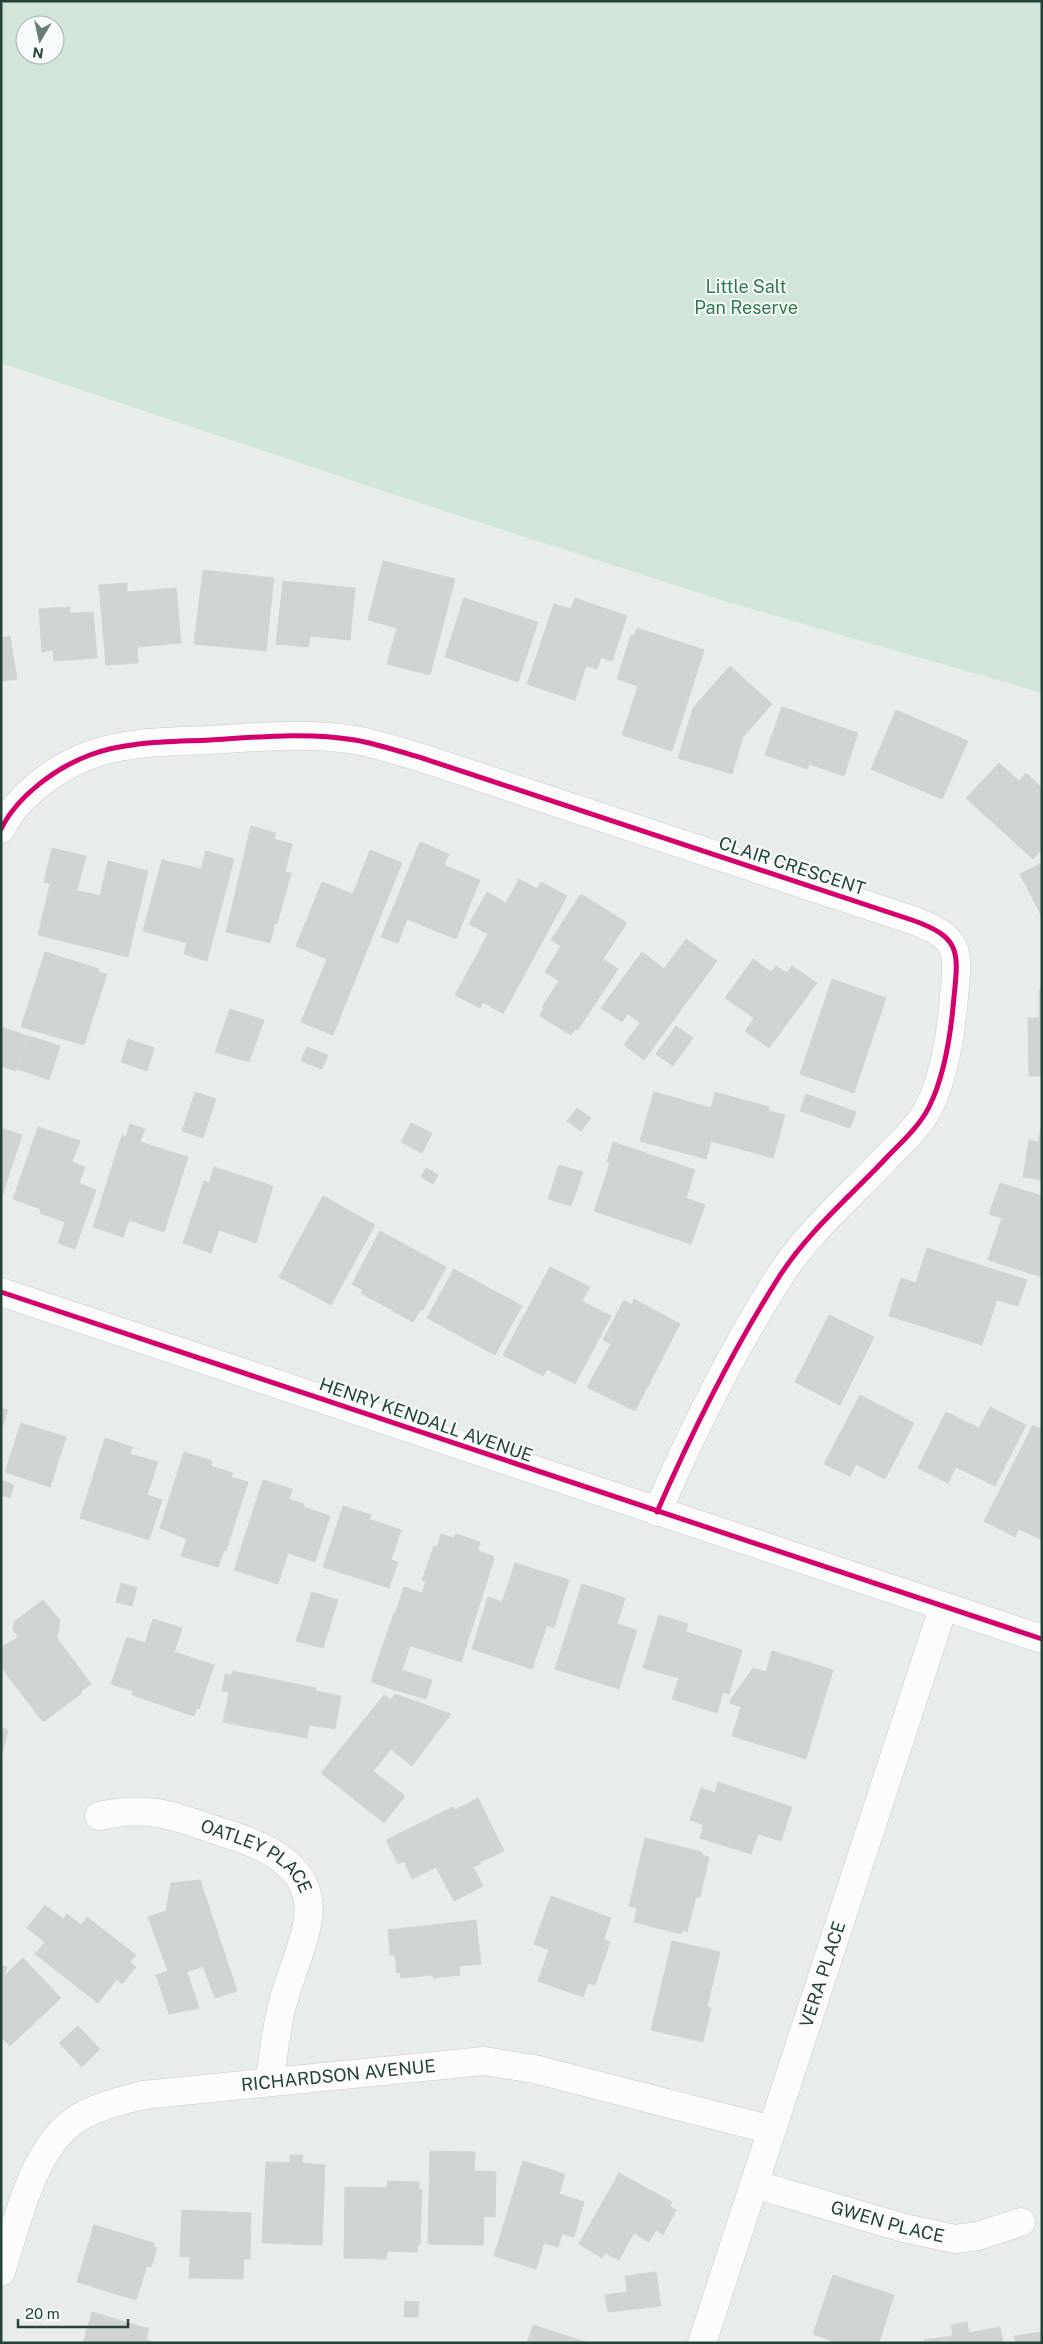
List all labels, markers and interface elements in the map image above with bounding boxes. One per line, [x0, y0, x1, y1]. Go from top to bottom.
north arrow [15, 15, 65, 65]
text: N [31, 44, 45, 62]
park label: Little Salt Pan Reserve [694, 276, 798, 318]
street label: CLAIR CRESCENT [716, 832, 868, 899]
street label: HENRY KENDALL AVENUE [317, 1373, 536, 1466]
street label: OATLEY PLACE [198, 1815, 317, 1896]
street label: VERA PLACE [795, 1918, 850, 2030]
street label: RICHARDSON AVENUE [240, 2055, 436, 2095]
street label: GWEN PLACE [829, 2196, 946, 2246]
scale bar [18, 2296, 128, 2328]
text: 20 m [25, 2305, 60, 2322]

